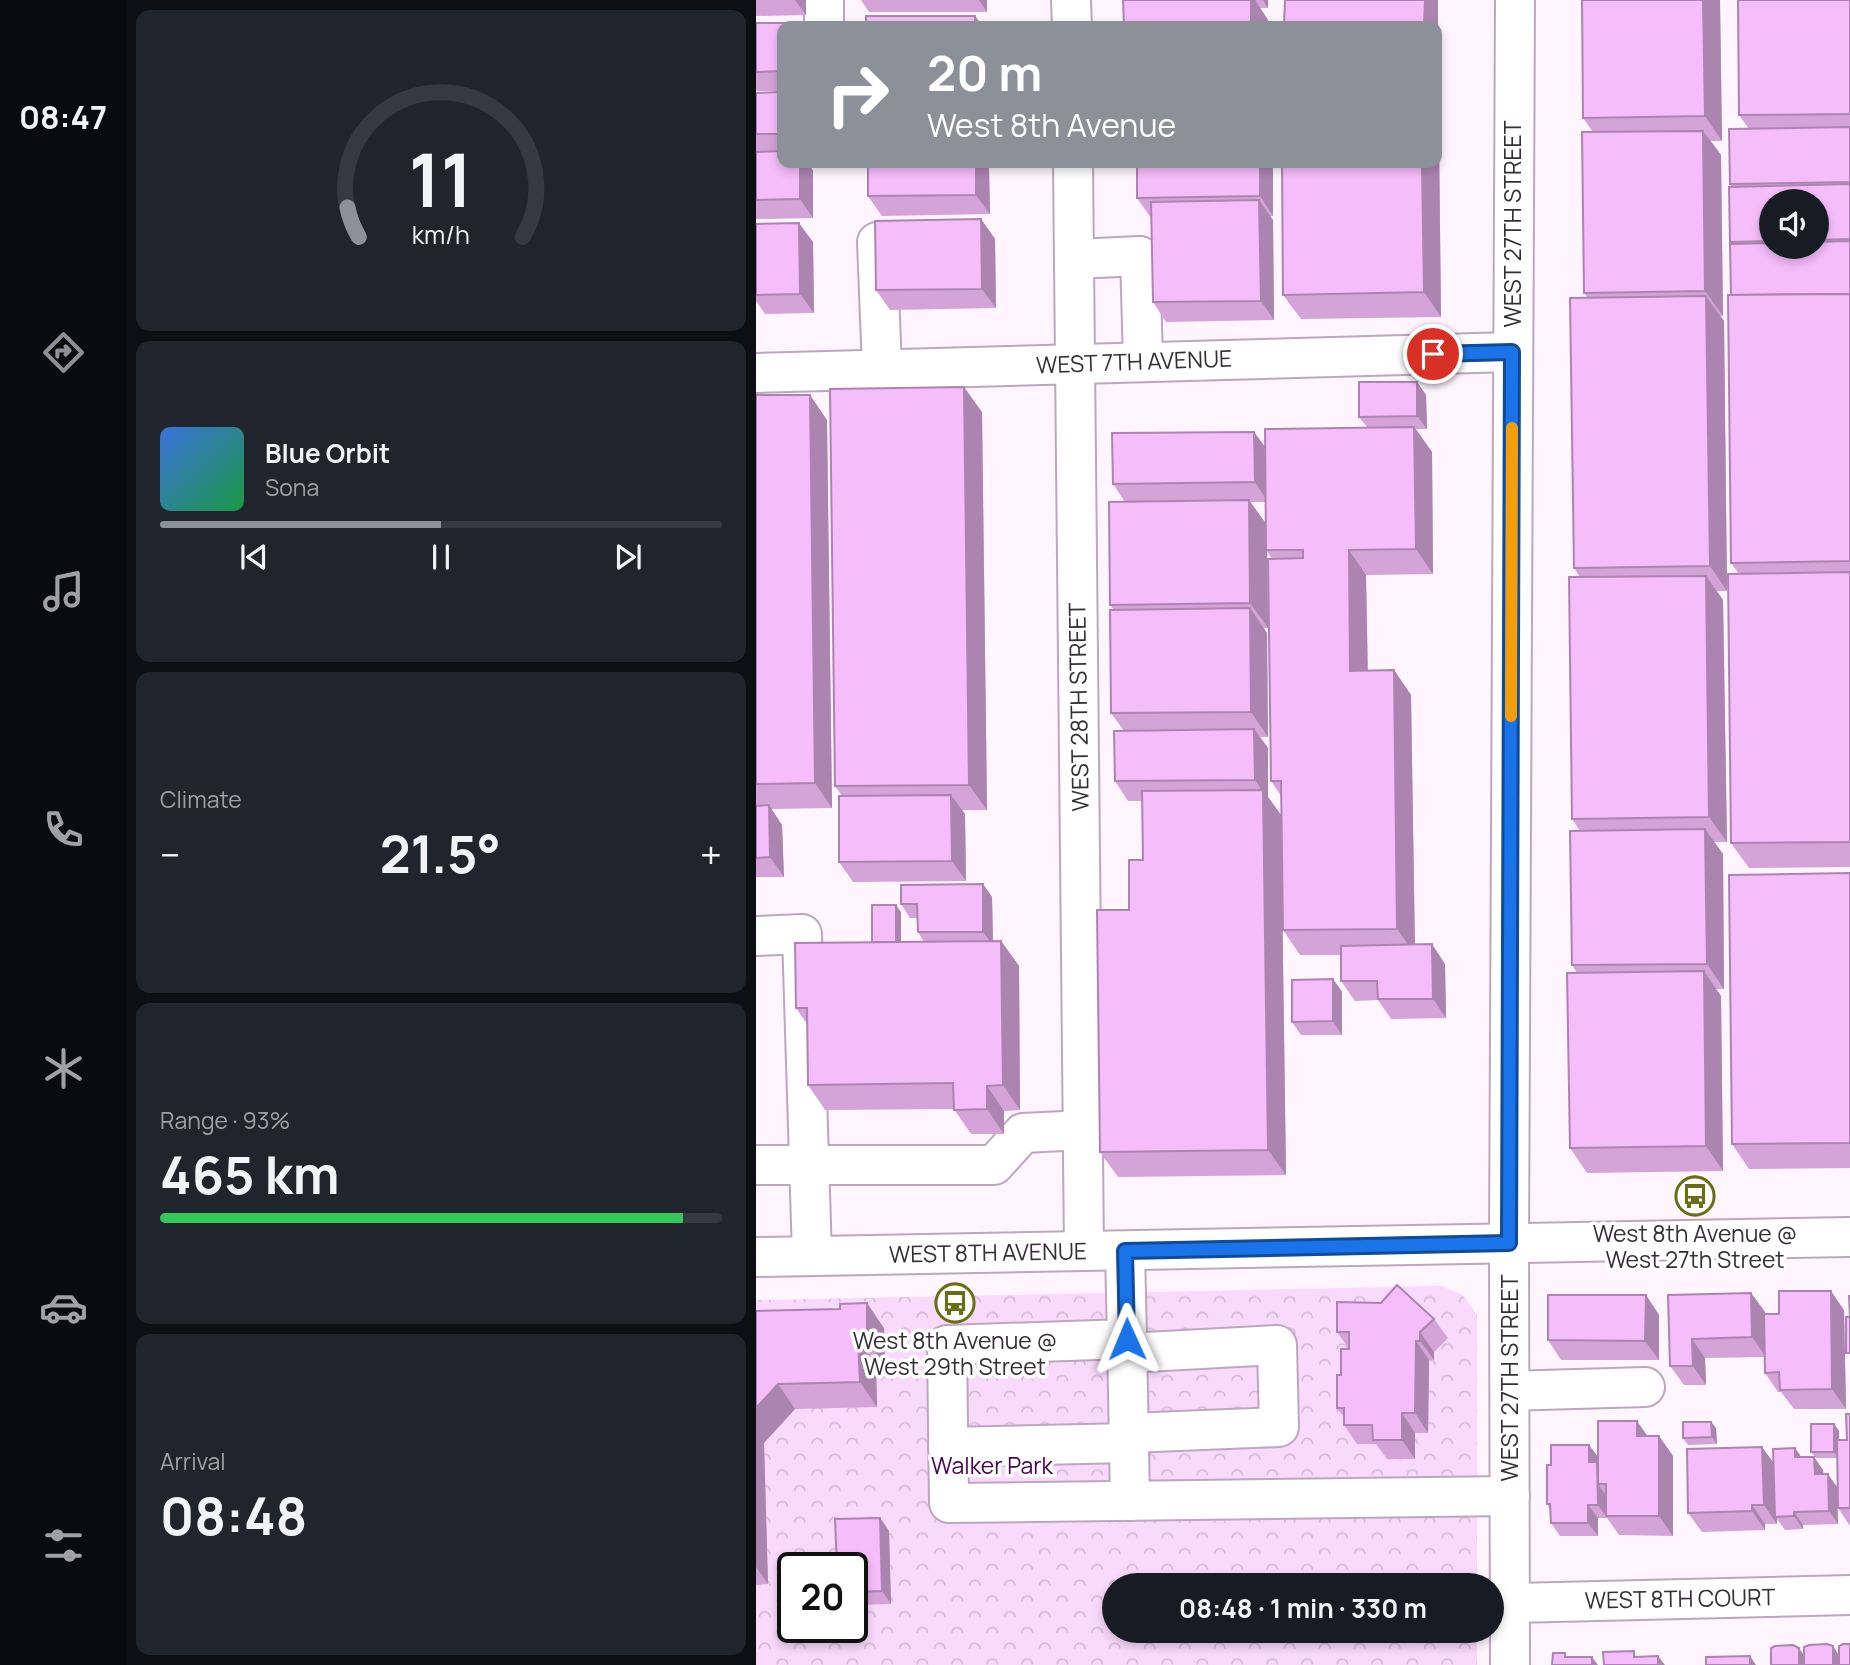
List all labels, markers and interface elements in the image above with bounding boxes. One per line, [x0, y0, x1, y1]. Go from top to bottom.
text: 20 m [927, 39, 1042, 106]
icon: right [812, 49, 903, 140]
text: 08:47 [19, 95, 107, 139]
text: West 8th Avenue [927, 103, 1176, 147]
street label: WEST 27TH STREET [1496, 120, 1528, 327]
text: 11 [409, 129, 473, 229]
map controls [1759, 189, 1829, 259]
button: sound [1759, 189, 1829, 259]
text: km/h [412, 216, 470, 251]
pin [1403, 324, 1463, 384]
icon: directions [39, 328, 88, 377]
icon: arrive [1414, 335, 1452, 373]
street label: WEST 7TH AVENUE [1035, 342, 1233, 380]
text: Blue Orbit [265, 435, 390, 471]
text: Sona [265, 471, 319, 503]
icon: previous [235, 538, 273, 576]
icon: pause [422, 538, 460, 576]
icon: next [609, 538, 647, 576]
icon: music [39, 567, 88, 616]
street label: WEST 28TH STREET [1060, 602, 1096, 812]
text: Climate [160, 783, 242, 815]
icon: phone [39, 805, 88, 854]
text: 21.5° [380, 818, 501, 889]
text: − [160, 828, 181, 880]
text: + [700, 828, 722, 880]
icon: climate [39, 1044, 88, 1093]
text: Range · 93% [160, 1104, 290, 1136]
text: 465 km [160, 1139, 340, 1210]
bus stop icon: West 8th Avenue @ West 27th Street [1674, 1175, 1716, 1217]
place label: West 8th Avenue @ West 27th Street [1593, 1217, 1797, 1275]
street label: WEST 8TH AVENUE [889, 1234, 1087, 1270]
street label: WEST 27TH STREET [1493, 1274, 1525, 1481]
bus stop icon: West 8th Avenue @ West 29th Street [934, 1282, 976, 1324]
icon: car [39, 1283, 88, 1332]
position arrow [1090, 1302, 1164, 1376]
place label: West 8th Avenue @ West 29th Street [853, 1324, 1057, 1382]
text: Arrival [160, 1445, 226, 1477]
park label: Walker Park [931, 1449, 1054, 1481]
text: 08:48 [160, 1480, 307, 1551]
icon: filters [39, 1521, 88, 1570]
speed limit sign: 20 [777, 1552, 868, 1643]
street label: WEST 8TH COURT [1584, 1580, 1776, 1616]
text: 08:48 · 1 min · 330 m [1179, 1590, 1427, 1626]

